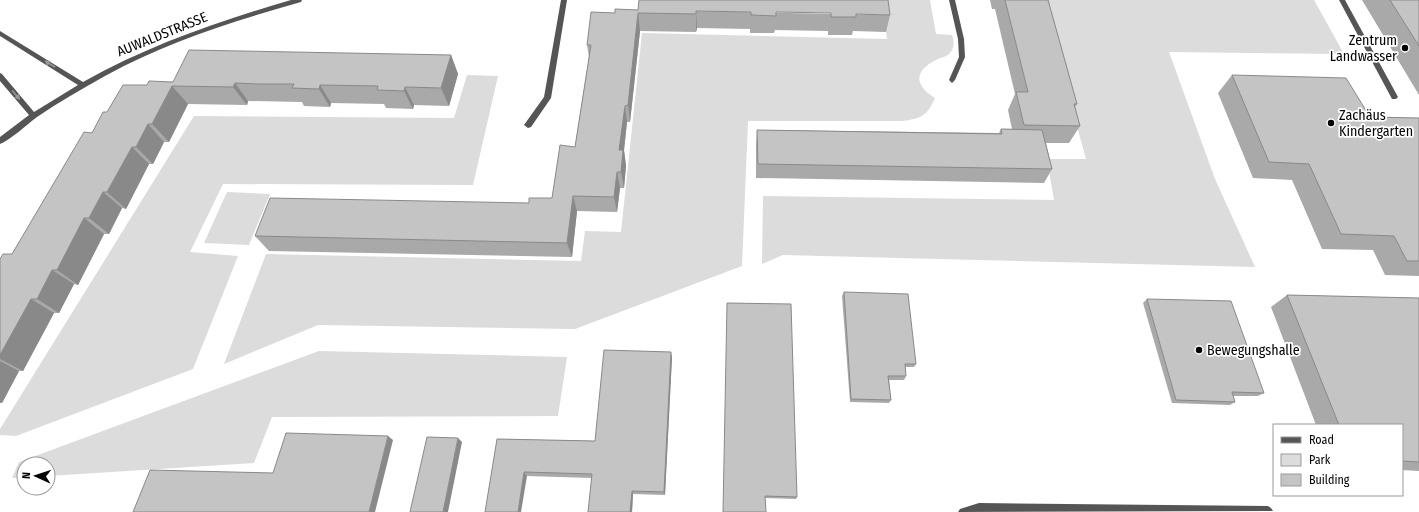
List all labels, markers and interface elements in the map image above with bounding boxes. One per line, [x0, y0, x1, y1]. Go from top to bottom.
street label: AUWALDSTRASSE [114, 8, 210, 60]
place label: Zentrum Landwasser [1330, 32, 1397, 65]
marker: Zentrum Landwasser [1400, 43, 1410, 53]
one-way arrow [45, 60, 55, 68]
one-way arrow [12, 90, 21, 100]
place label: Zachäus Kindergarten [1339, 107, 1413, 140]
marker: Zachäus Kindergarten [1326, 118, 1336, 128]
place label: Bewegungshalle [1207, 342, 1300, 359]
marker: Bewegungshalle [1194, 345, 1204, 355]
legend [1273, 424, 1403, 496]
text: Road [1309, 433, 1334, 447]
text: Park [1309, 453, 1331, 467]
north arrow [16, 456, 56, 496]
text: N [20, 472, 33, 479]
text: Building [1309, 473, 1350, 487]

